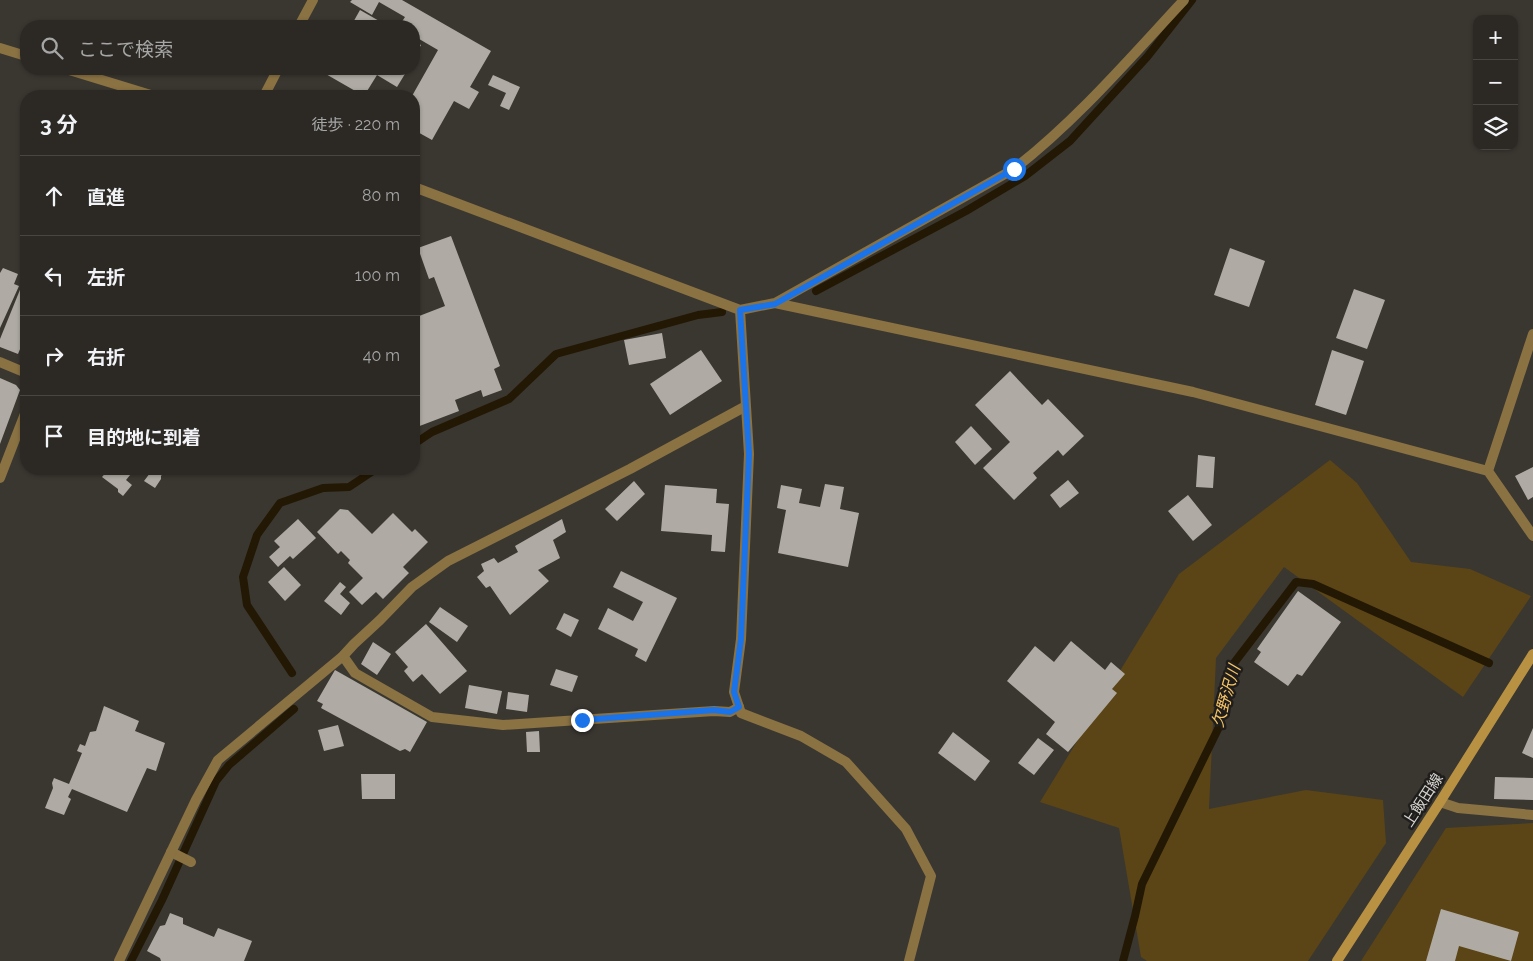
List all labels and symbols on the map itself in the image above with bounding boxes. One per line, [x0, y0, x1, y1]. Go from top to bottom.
route start [1003, 158, 1026, 181]
water label: 欠野沢川 [1208, 661, 1245, 729]
route end [571, 709, 594, 732]
street label: 上飯田線 [1399, 770, 1447, 830]

